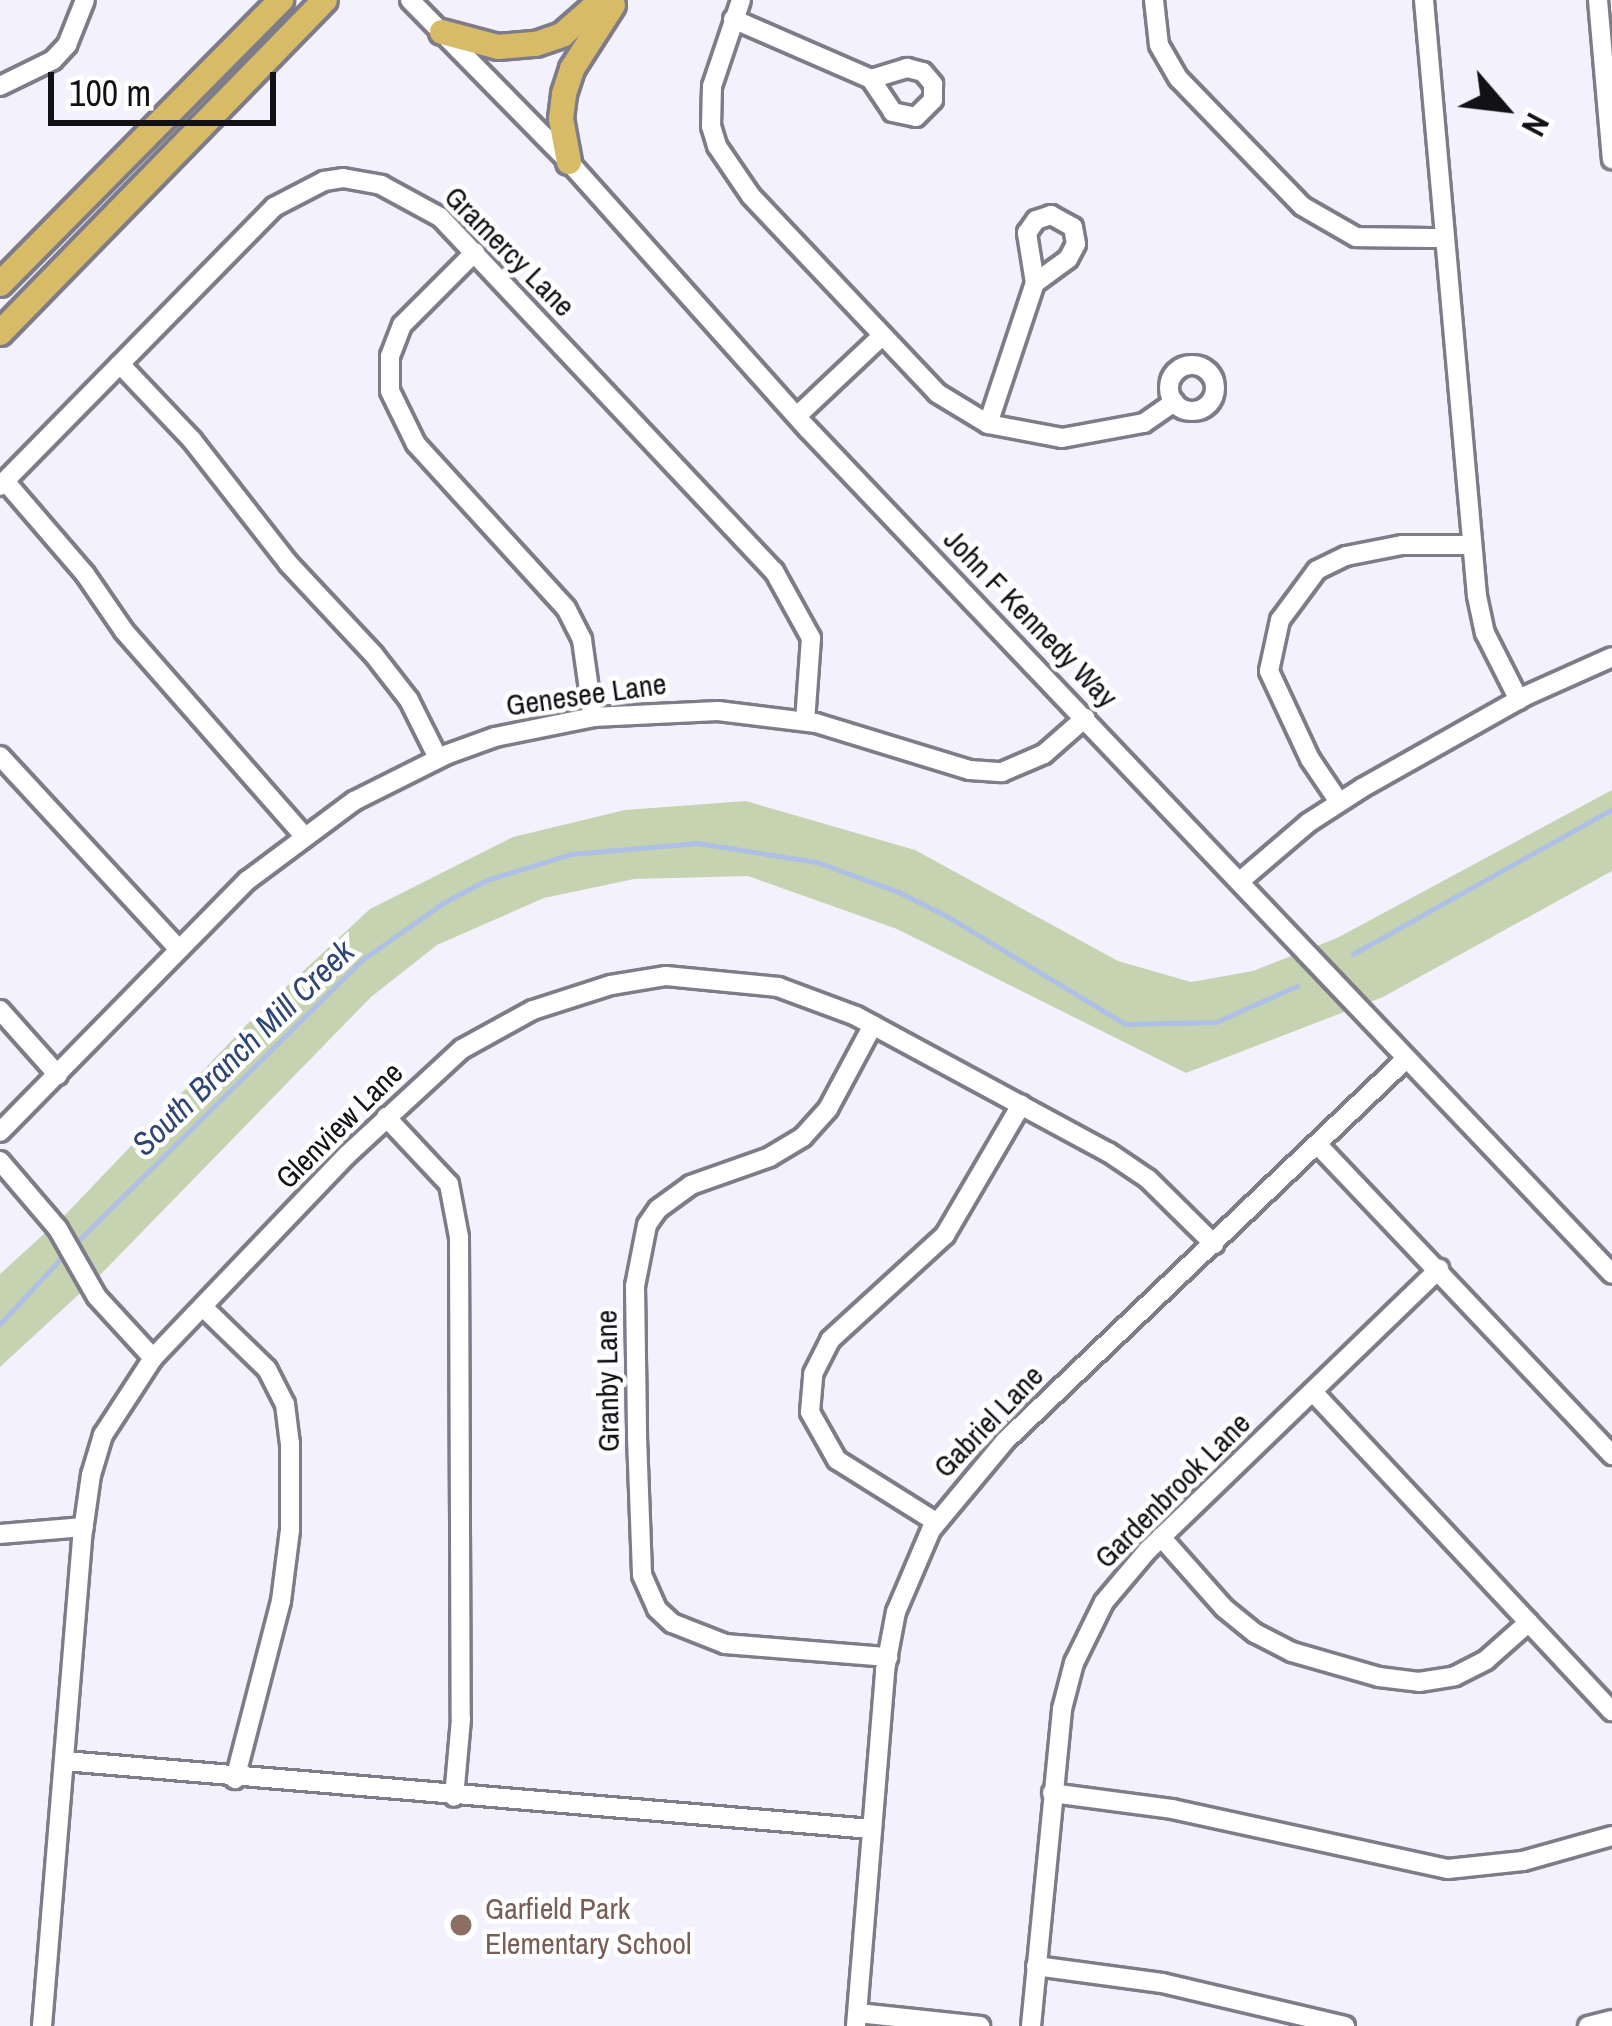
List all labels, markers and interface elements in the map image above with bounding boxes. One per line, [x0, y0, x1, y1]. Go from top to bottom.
scale bar [54, 48, 282, 122]
north arrow [1444, 48, 1564, 168]
text: 100 m [69, 69, 151, 117]
text: N [1512, 106, 1560, 144]
street label: Gramercy Lane [437, 178, 583, 324]
street label: John F Kennedy Way [937, 521, 1125, 715]
street label: Genesee Lane [504, 665, 668, 723]
water label: South Branch Mill Creek [124, 932, 362, 1164]
street label: Glenview Lane [268, 1054, 410, 1196]
street label: Granby Lane [588, 1310, 626, 1452]
street label: Gabriel Lane [926, 1357, 1050, 1485]
street label: Gardenbrook Lane [1087, 1405, 1257, 1575]
place label: Garfield Park Elementary School [485, 1890, 691, 1960]
marker: Garfield Park Elementary School [448, 1912, 474, 1938]

